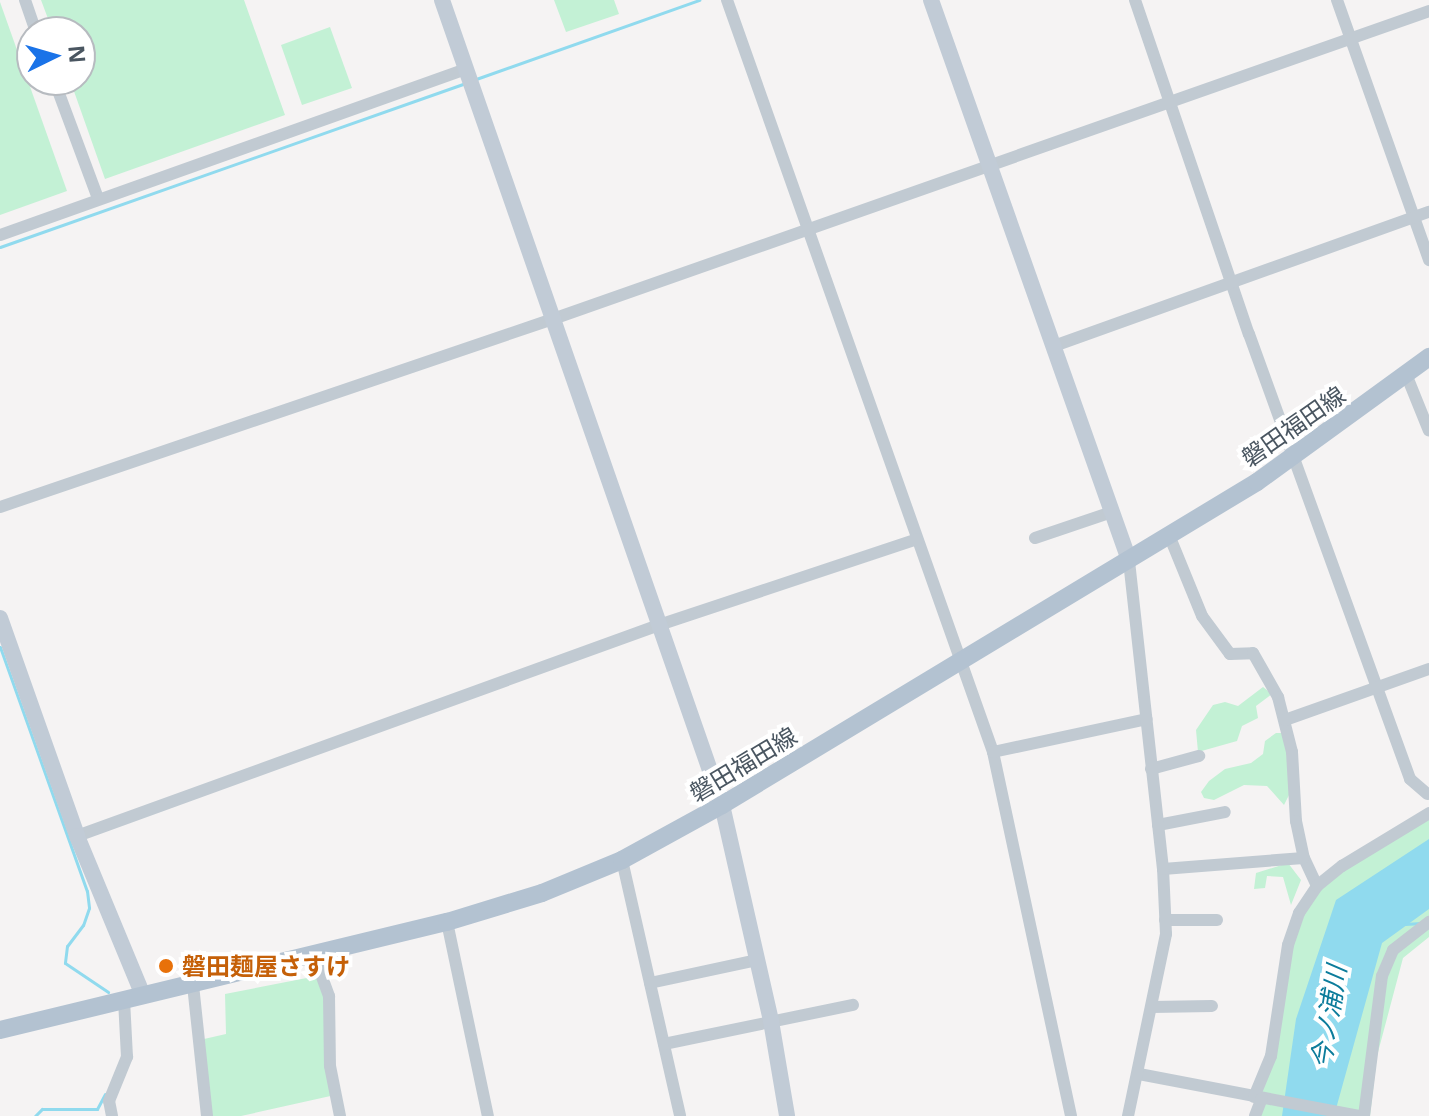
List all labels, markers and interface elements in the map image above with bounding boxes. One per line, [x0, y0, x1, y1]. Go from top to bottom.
north arrow [16, 16, 96, 96]
text: N [62, 44, 94, 64]
street label: 磐田福田線 [1236, 380, 1350, 472]
street label: 磐田福田線 [684, 721, 802, 807]
place label: 磐田麺屋さすけ [182, 952, 350, 980]
marker: 磐田麺屋さすけ [157, 957, 175, 975]
water label: 今ノ浦川 [1305, 963, 1353, 1071]

